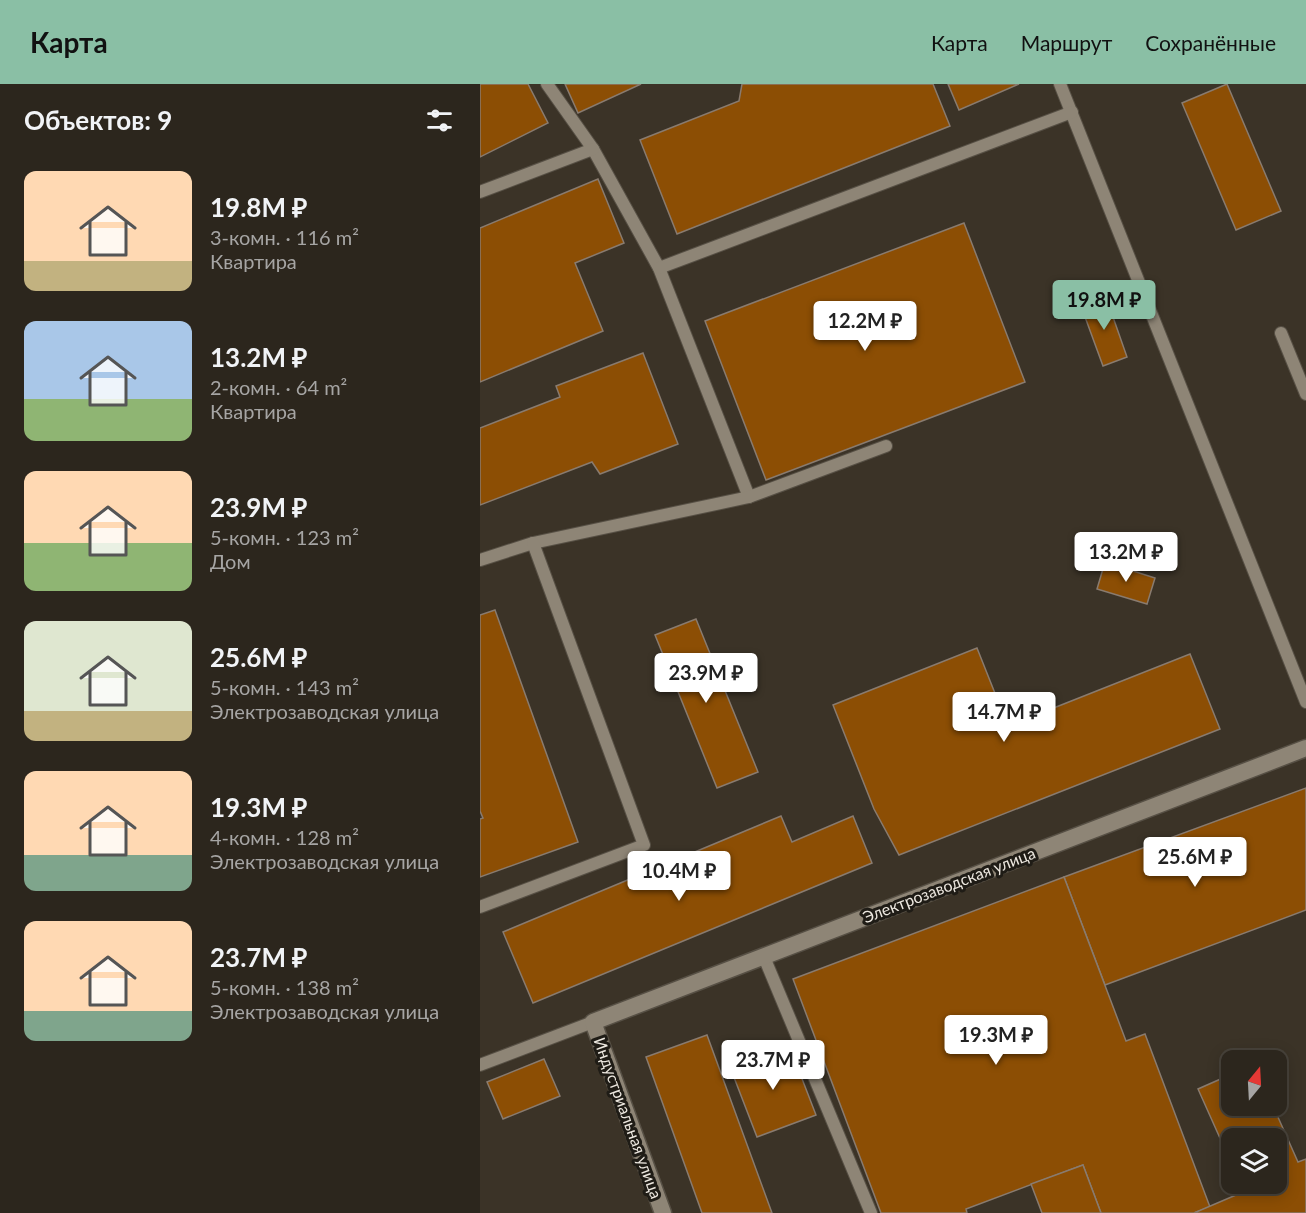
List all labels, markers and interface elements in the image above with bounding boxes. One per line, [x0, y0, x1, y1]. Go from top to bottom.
text: Карта [30, 25, 108, 59]
text: Карта [931, 30, 988, 55]
text: Маршрут [1021, 30, 1112, 55]
text: Сохранённые [1145, 30, 1276, 55]
text: Объектов: 9 [24, 104, 172, 136]
icon: filters [423, 104, 456, 137]
text: 19.8M ₽ [210, 191, 307, 223]
icon: home [72, 195, 144, 267]
text: 3-комн. · 116 m² [210, 225, 359, 249]
text: Квартира [210, 249, 297, 273]
pin: 19.8M ₽ [1049, 280, 1159, 331]
text: 19.8M ₽ [1067, 287, 1141, 311]
pin: 12.2M ₽ [810, 301, 920, 352]
text: 12.2M ₽ [828, 308, 902, 332]
text: 13.2M ₽ [210, 341, 307, 373]
icon: home [72, 345, 144, 417]
text: 2-комн. · 64 m² [210, 375, 347, 399]
text: Квартира [210, 399, 297, 423]
text: 23.9M ₽ [210, 491, 307, 523]
icon: home [72, 495, 144, 567]
text: 5-комн. · 123 m² [210, 525, 359, 549]
pin: 13.2M ₽ [1071, 532, 1181, 583]
text: 13.2M ₽ [1089, 539, 1163, 563]
text: Дом [210, 549, 251, 573]
text: 25.6M ₽ [210, 641, 307, 673]
icon: home [72, 645, 144, 717]
pin: 23.9M ₽ [651, 653, 761, 704]
text: 23.9M ₽ [669, 660, 743, 684]
text: 5-комн. · 143 m² [210, 675, 359, 699]
pin: 14.7M ₽ [949, 692, 1059, 743]
text: Электрозаводская улица [210, 699, 439, 723]
text: 14.7M ₽ [967, 699, 1041, 723]
text: 19.3M ₽ [210, 791, 307, 823]
icon: home [72, 795, 144, 867]
text: 4-комн. · 128 m² [210, 825, 359, 849]
pin: 25.6M ₽ [1140, 837, 1250, 888]
street label: Электрозаводская улица [860, 843, 1038, 926]
text: 25.6M ₽ [1158, 844, 1232, 868]
text: Электрозаводская улица [210, 849, 439, 873]
pin: 10.4M ₽ [624, 851, 734, 902]
text: 10.4M ₽ [642, 858, 716, 882]
text: 23.7M ₽ [210, 941, 307, 973]
icon: home [72, 945, 144, 1017]
text: 5-комн. · 138 m² [210, 975, 359, 999]
text: Электрозаводская улица [210, 999, 439, 1023]
pin: 19.3M ₽ [941, 1015, 1051, 1066]
text: 19.3M ₽ [959, 1022, 1033, 1046]
street label: Индустриальная улица [590, 1035, 666, 1201]
pin: 23.7M ₽ [718, 1040, 828, 1091]
text: 23.7M ₽ [736, 1047, 810, 1071]
north arrow [1221, 1050, 1287, 1116]
map controls [1221, 1050, 1287, 1194]
button: layers [1221, 1128, 1287, 1194]

